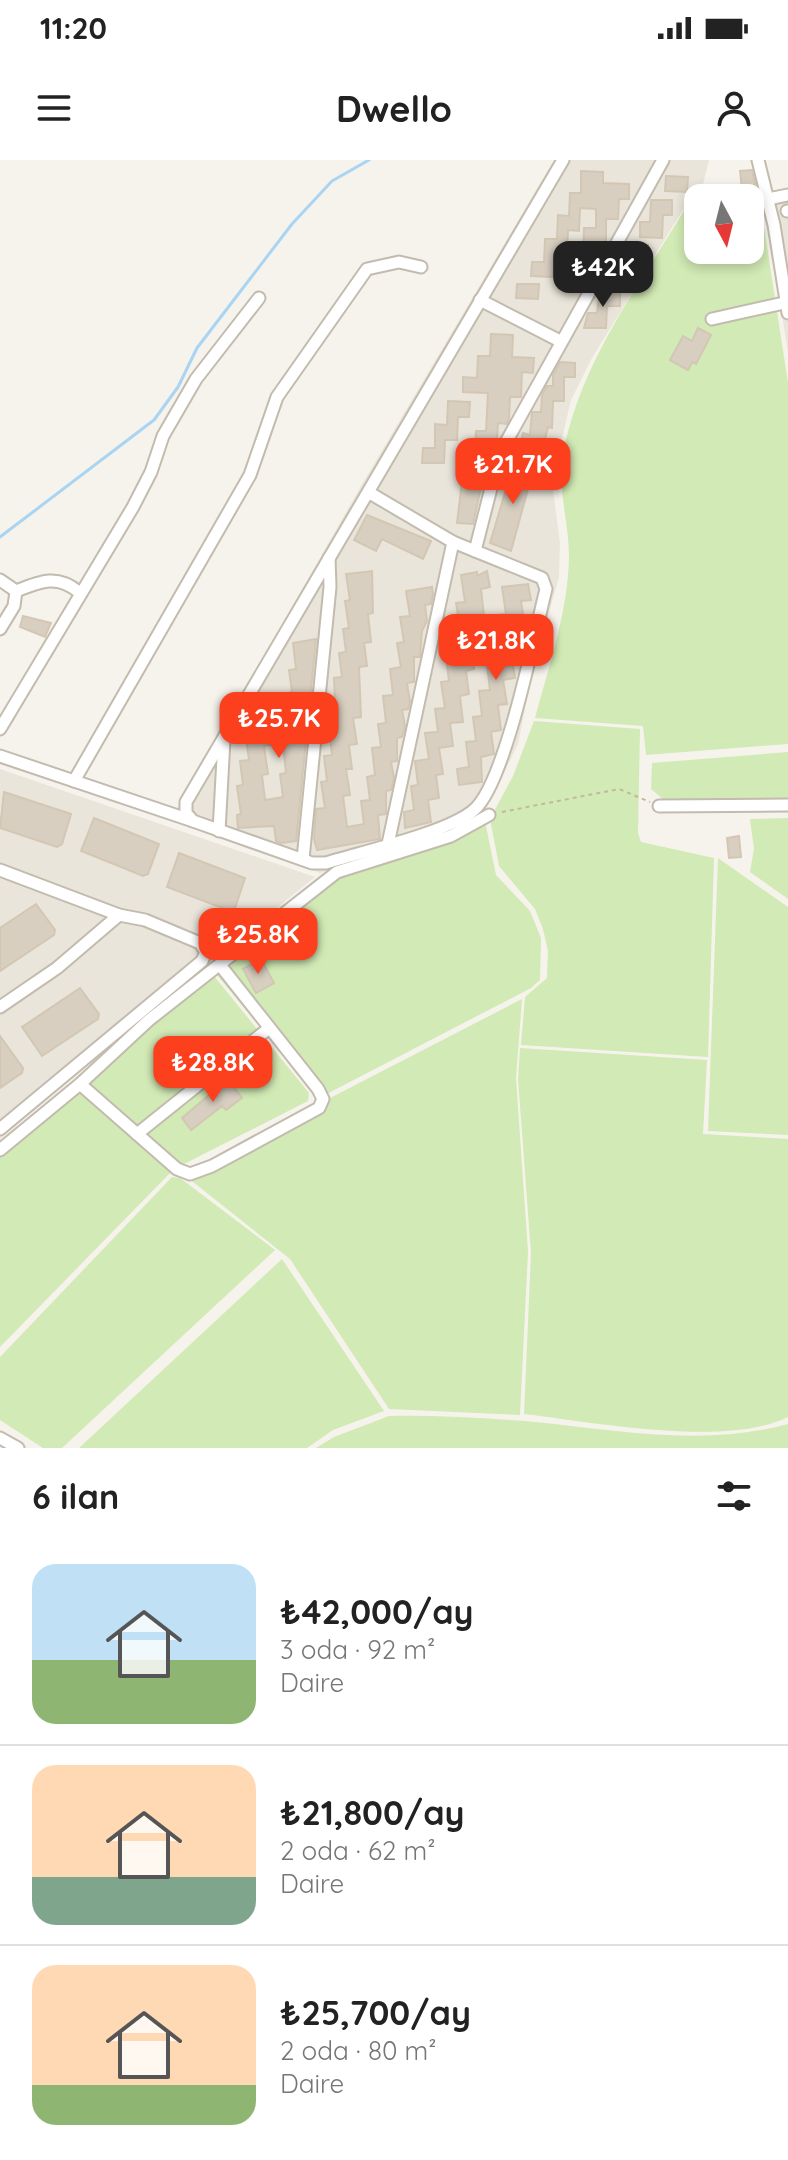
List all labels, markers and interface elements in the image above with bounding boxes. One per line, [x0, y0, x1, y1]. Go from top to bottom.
text: 11:20 [40, 9, 107, 47]
icon: menu [32, 86, 76, 130]
text: Dwello [336, 86, 452, 131]
icon: person [712, 86, 756, 130]
north arrow [684, 184, 764, 264]
map controls [684, 184, 764, 264]
pin: ₺42K [556, 241, 650, 309]
text: ₺42K [571, 250, 635, 283]
pin: ₺21.7K [448, 438, 578, 506]
text: ₺21.7K [473, 447, 553, 480]
pin: ₺21.8K [431, 614, 561, 682]
text: ₺21.8K [456, 623, 536, 656]
pin: ₺25.7K [214, 692, 344, 760]
text: ₺25.7K [238, 701, 320, 734]
pin: ₺25.8K [193, 908, 323, 976]
text: ₺25.8K [217, 917, 299, 950]
pin: ₺28.8K [148, 1036, 278, 1104]
text: ₺28.8K [171, 1045, 255, 1078]
icon: filters [712, 1474, 756, 1518]
text: 6 ilan [32, 1475, 119, 1518]
text: ₺42,000/ay [280, 1590, 473, 1633]
icon: home [96, 1596, 192, 1692]
text: 3 oda · 92 m² [280, 1633, 435, 1666]
text: Daire [280, 1666, 344, 1699]
text: ₺21,800/ay [280, 1791, 464, 1834]
icon: home [96, 1797, 192, 1893]
text: 2 oda · 62 m² [280, 1834, 435, 1867]
text: Daire [280, 1867, 344, 1900]
text: ₺25,700/ay [280, 1991, 471, 2034]
icon: home [96, 1997, 192, 2093]
text: 2 oda · 80 m² [280, 2034, 437, 2067]
text: Daire [280, 2067, 344, 2100]

